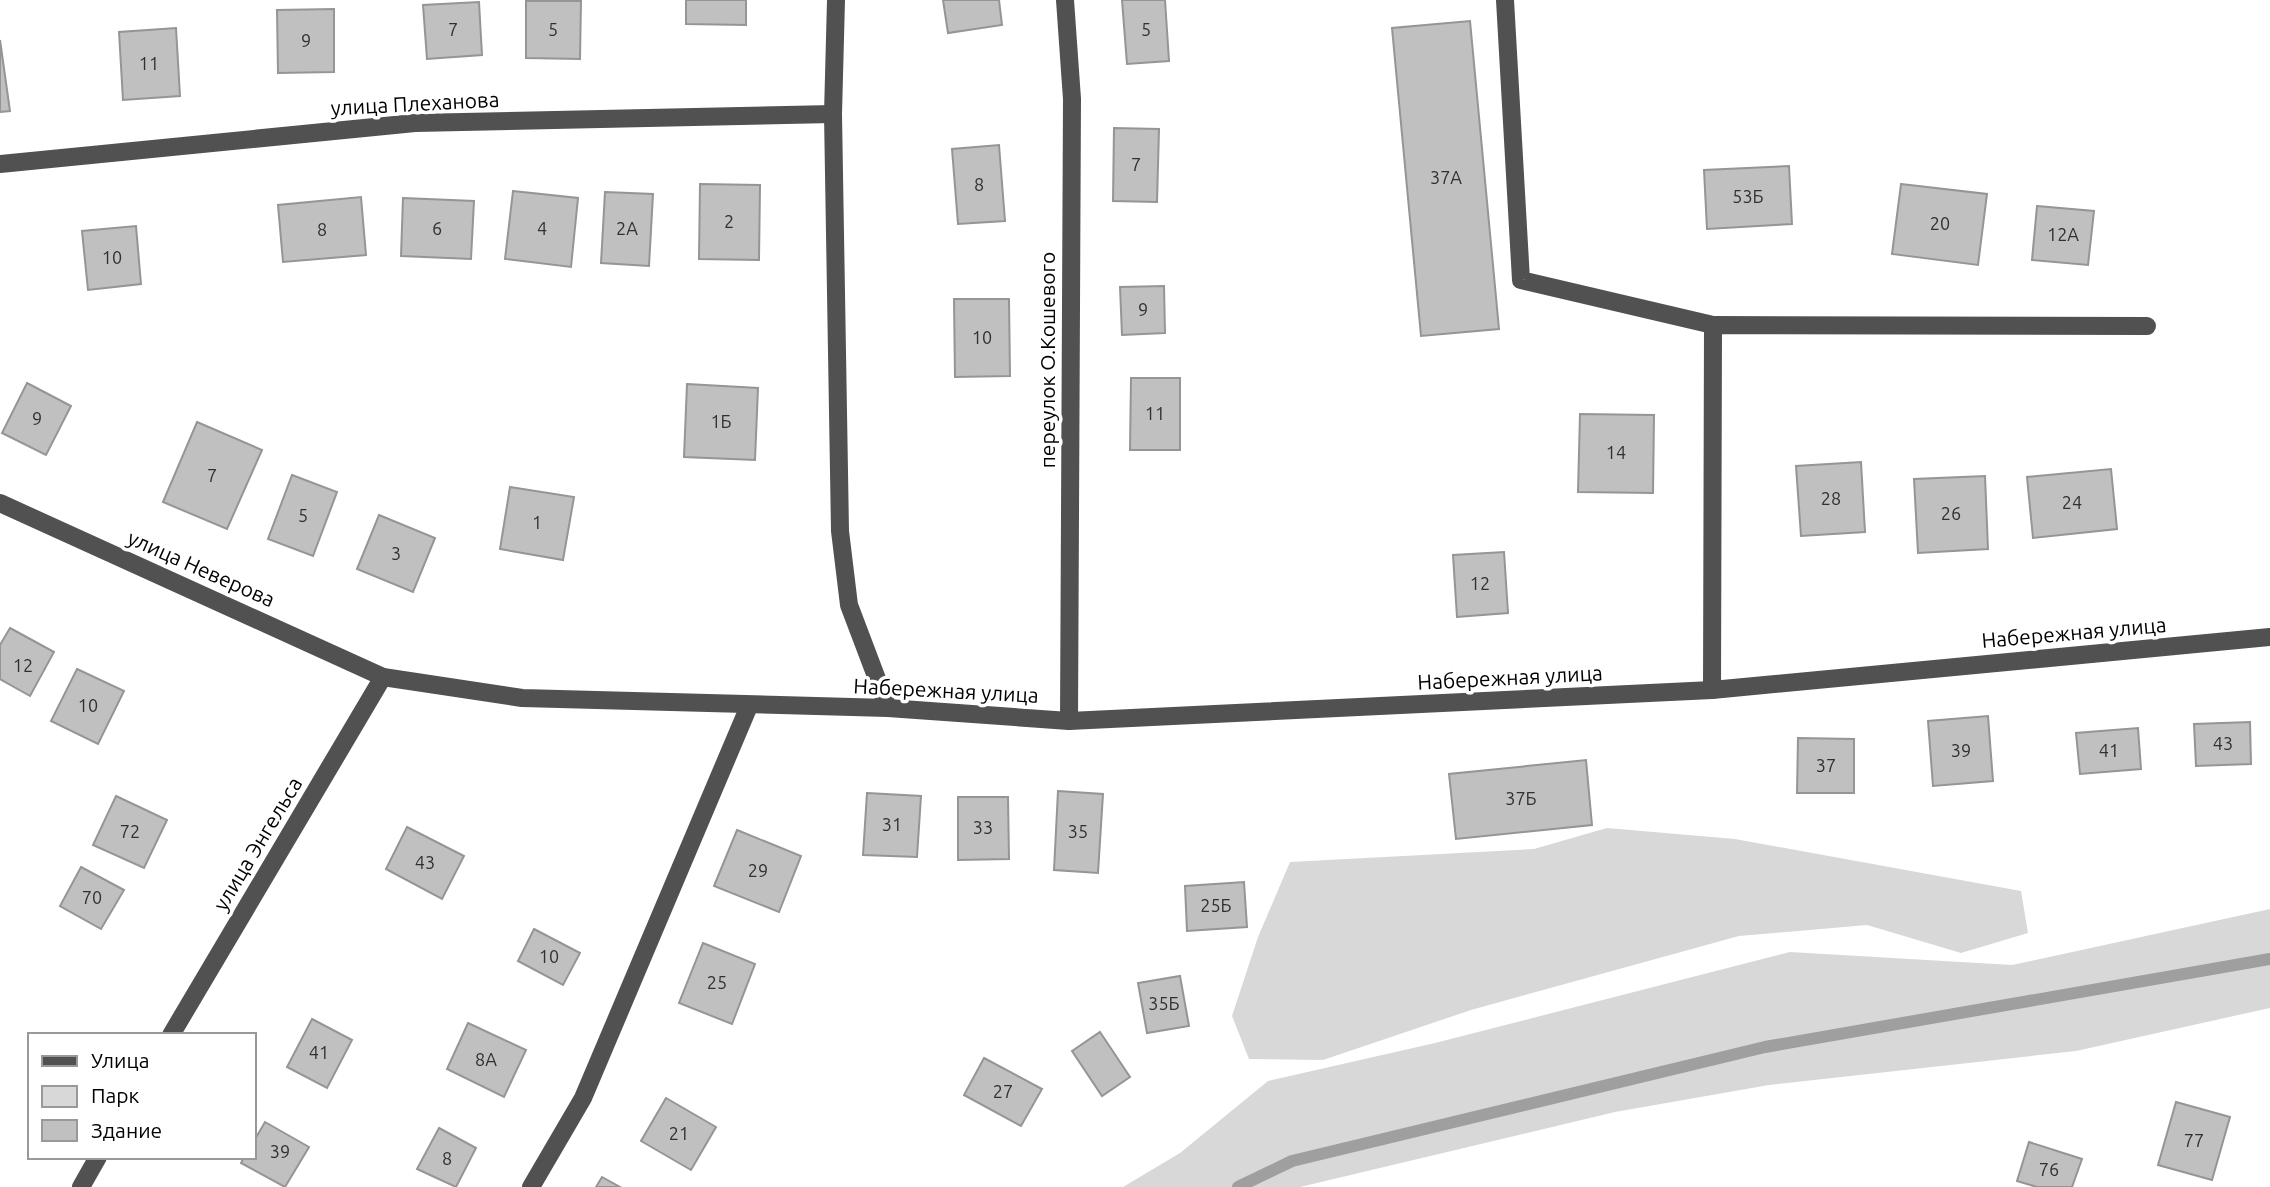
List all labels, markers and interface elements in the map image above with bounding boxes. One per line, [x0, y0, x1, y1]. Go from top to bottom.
house number: 7 [448, 19, 458, 39]
house number: 5 [548, 19, 558, 39]
house number: 5 [1141, 19, 1151, 39]
house number: 9 [301, 30, 311, 50]
house number: 11 [139, 53, 159, 73]
street label: улица Плеханова [330, 87, 500, 119]
house number: 7 [1131, 154, 1141, 174]
house number: 37А [1430, 167, 1462, 187]
house number: 8 [974, 174, 984, 194]
house number: 53Б [1732, 186, 1764, 206]
house number: 2 [724, 211, 734, 231]
house number: 20 [1930, 213, 1950, 233]
house number: 6 [432, 218, 442, 238]
house number: 4 [537, 218, 547, 238]
house number: 2А [616, 218, 638, 238]
house number: 8 [317, 219, 327, 239]
house number: 12А [2047, 224, 2079, 244]
house number: 10 [102, 247, 122, 267]
street label: переулок О.Кошевого [1035, 252, 1059, 468]
house number: 9 [1138, 299, 1148, 319]
house number: 10 [972, 327, 992, 347]
house number: 11 [1145, 403, 1165, 423]
house number: 9 [32, 408, 42, 428]
house number: 1Б [710, 411, 732, 431]
house number: 14 [1606, 442, 1626, 462]
house number: 7 [207, 465, 217, 485]
house number: 28 [1821, 488, 1841, 508]
house number: 24 [2062, 492, 2082, 512]
house number: 26 [1941, 503, 1961, 523]
house number: 5 [298, 505, 308, 525]
house number: 1 [532, 512, 542, 532]
street label: улица Неверова [124, 525, 279, 611]
house number: 3 [391, 543, 401, 563]
house number: 12 [1470, 573, 1490, 593]
street label: Набережная улица [1981, 612, 2167, 652]
house number: 12 [13, 655, 33, 675]
street label: Набережная улица [1417, 660, 1603, 694]
street label: Набережная улица [853, 673, 1039, 707]
house number: 10 [78, 695, 98, 715]
house number: 43 [2213, 733, 2233, 753]
house number: 39 [1951, 740, 1971, 760]
house number: 41 [2099, 740, 2119, 760]
house number: 37 [1816, 755, 1836, 775]
street label: улица Энгельса [208, 773, 306, 914]
house number: 37Б [1505, 788, 1537, 808]
house number: 31 [882, 814, 902, 834]
house number: 33 [973, 817, 993, 837]
house number: 72 [120, 821, 140, 841]
house number: 35 [1068, 821, 1088, 841]
house number: 43 [415, 852, 435, 872]
house number: 29 [748, 860, 768, 880]
house number: 70 [82, 887, 102, 907]
house number: 25Б [1200, 895, 1232, 915]
house number: 10 [539, 946, 559, 966]
house number: 25 [707, 972, 727, 992]
house number: 35Б [1148, 993, 1180, 1013]
legend [28, 1033, 256, 1159]
house number: 41 [309, 1042, 329, 1062]
text: Улица [91, 1048, 149, 1072]
house number: 8А [475, 1049, 497, 1069]
house number: 27 [993, 1081, 1013, 1101]
text: Парк [91, 1083, 140, 1107]
text: Здание [91, 1118, 162, 1142]
house number: 21 [669, 1123, 689, 1143]
house number: 77 [2184, 1130, 2204, 1150]
house number: 39 [270, 1141, 290, 1161]
house number: 8 [442, 1148, 452, 1168]
house number: 76 [2039, 1159, 2059, 1179]

